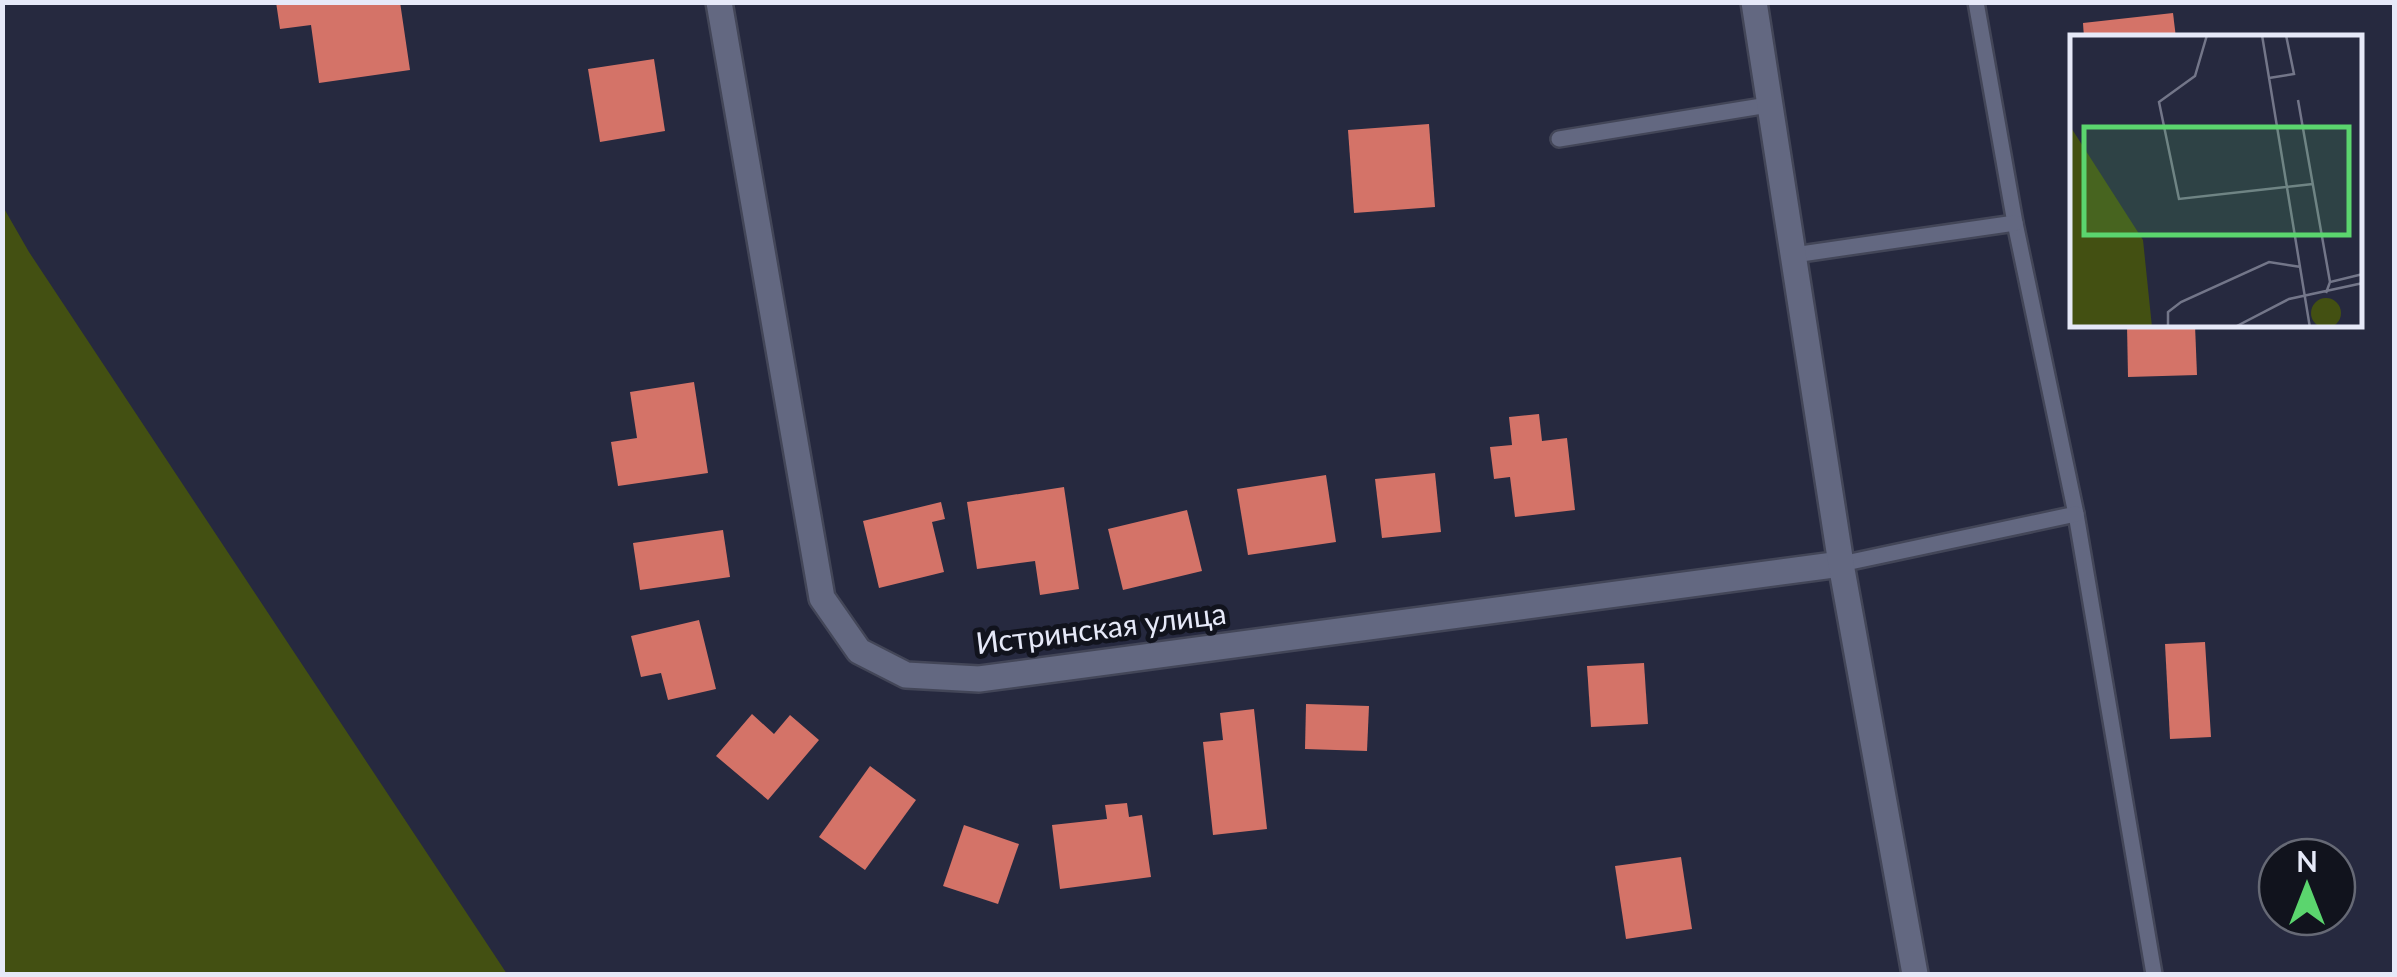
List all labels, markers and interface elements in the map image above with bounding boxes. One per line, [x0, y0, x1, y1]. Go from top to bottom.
inset map [2070, 35, 2362, 328]
street label: Истринская улица [973, 594, 1228, 660]
north arrow [2257, 837, 2357, 937]
text: N [2296, 844, 2318, 878]

